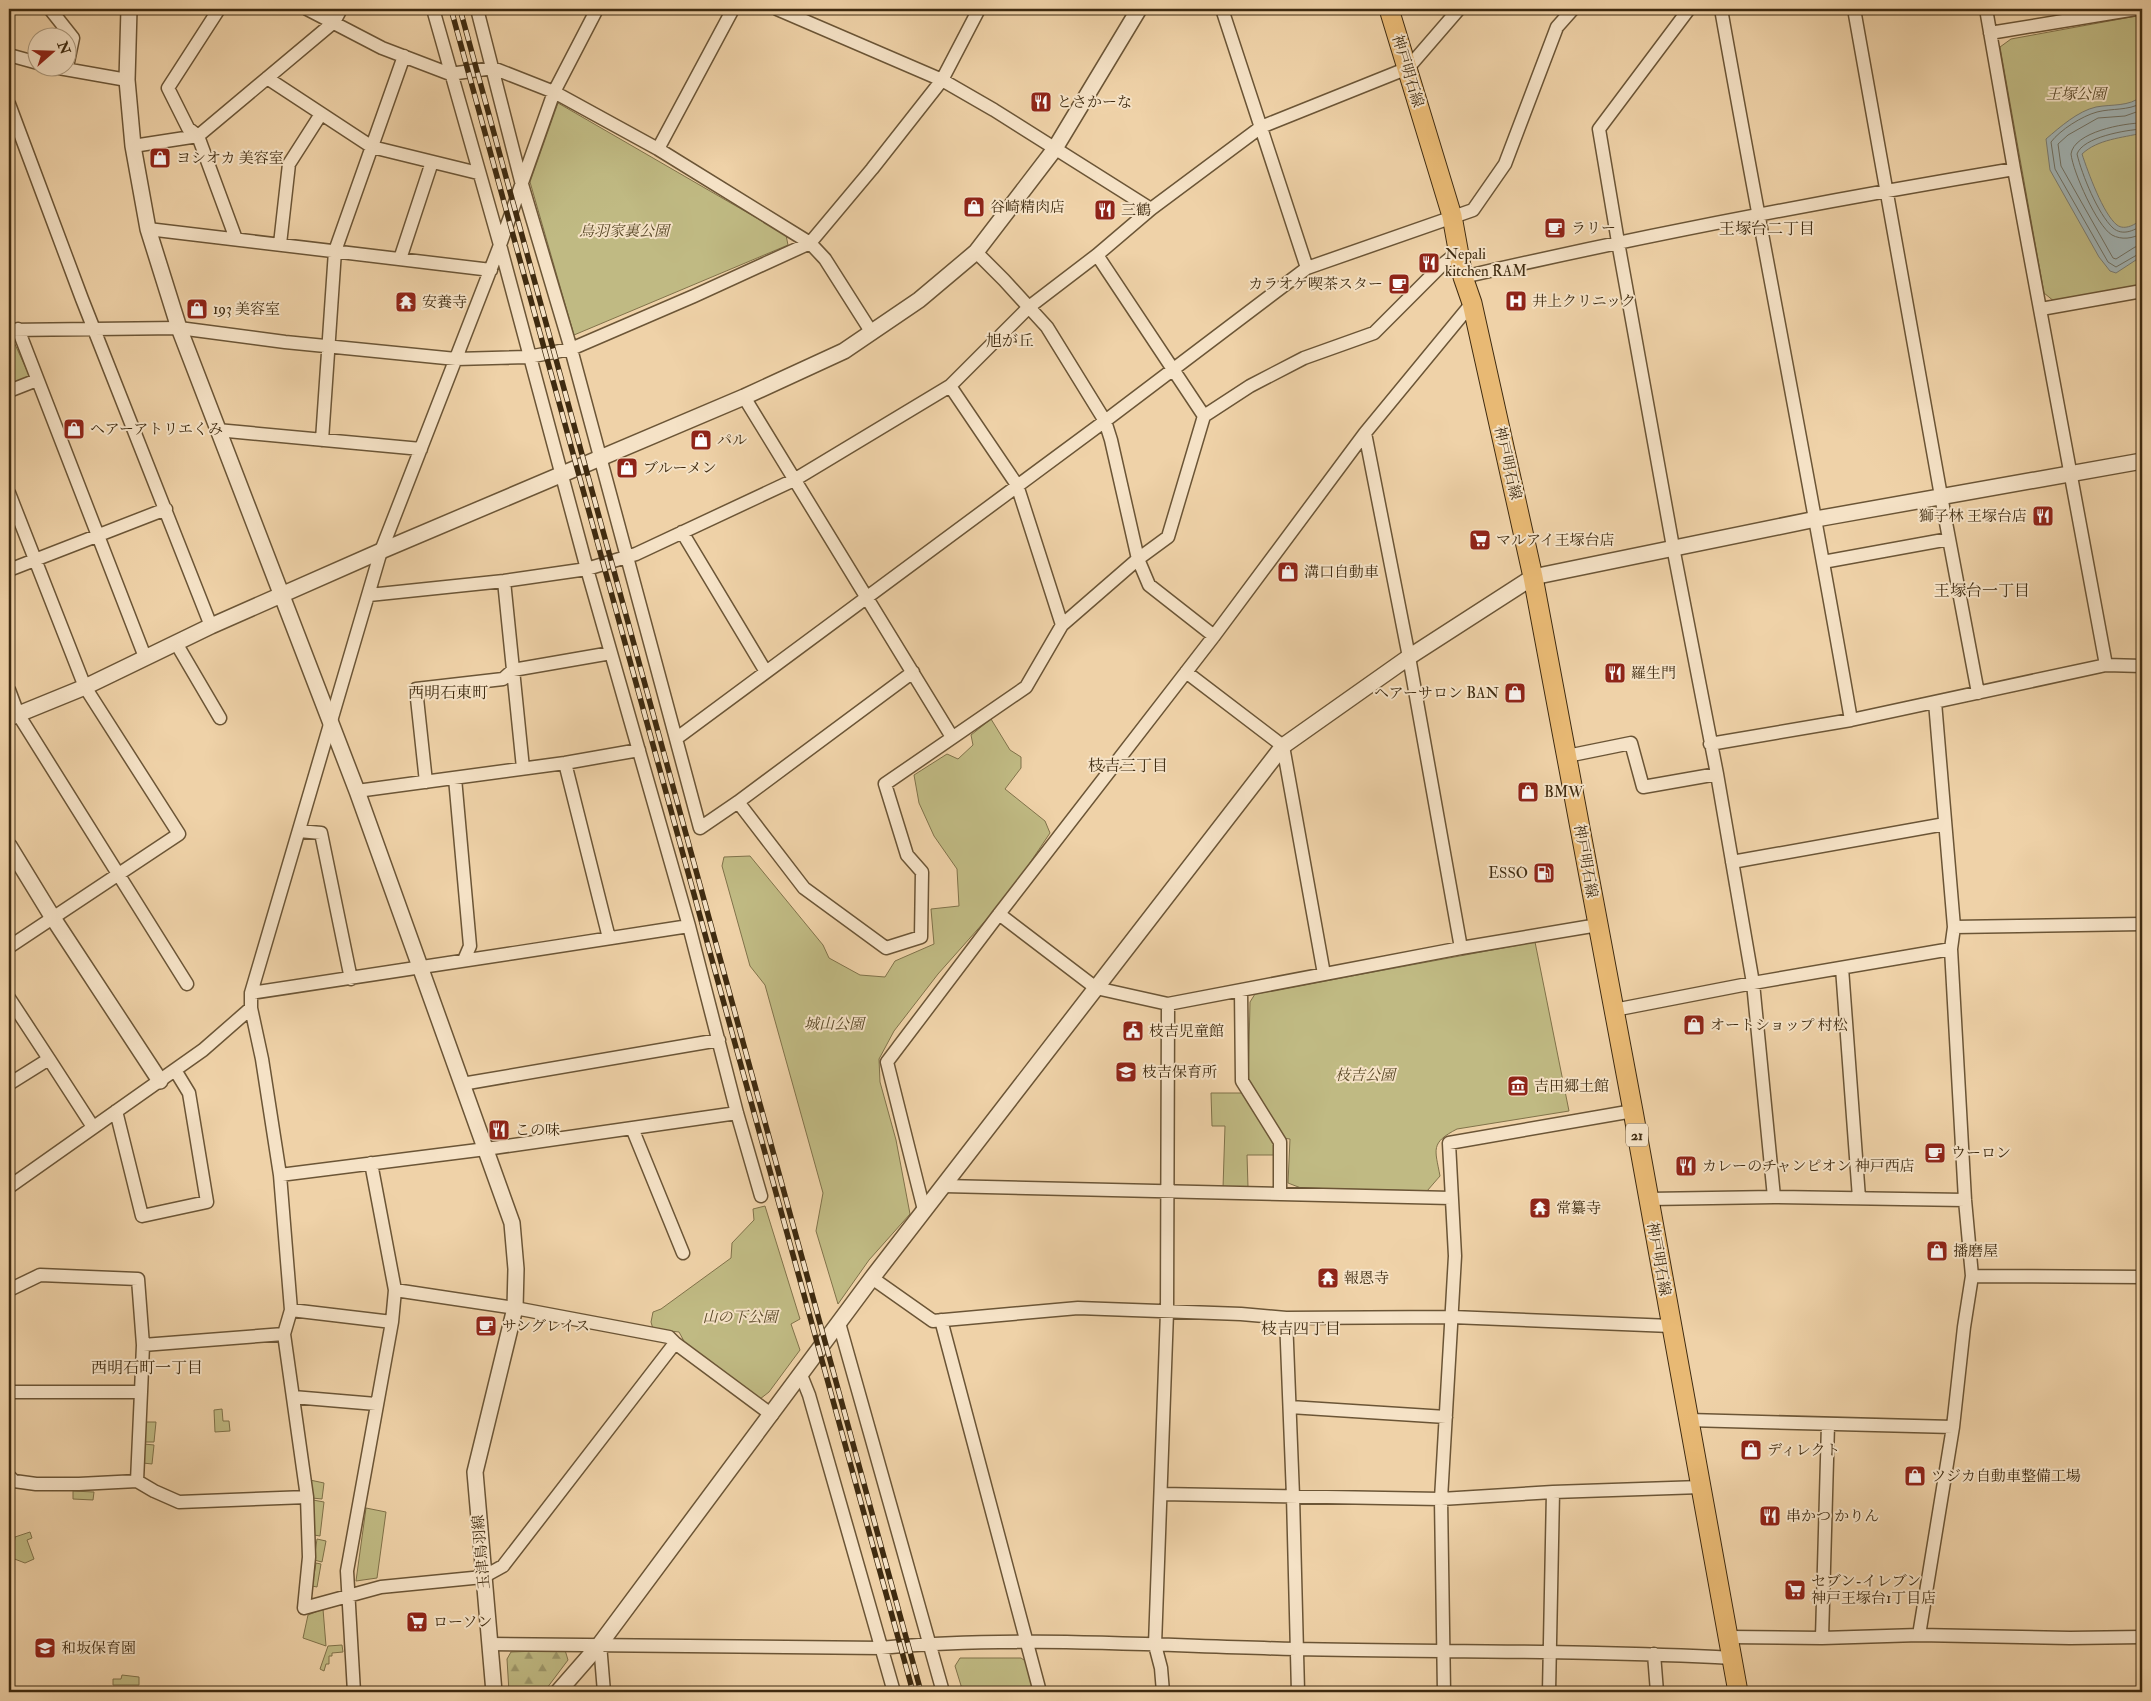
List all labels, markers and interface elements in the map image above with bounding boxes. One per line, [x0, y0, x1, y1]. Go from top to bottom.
north arrow [28, 28, 78, 78]
street label: 神戸明石線 [1387, 32, 1428, 110]
text: N [53, 38, 74, 57]
park label: 王塚公園 [2046, 85, 2109, 104]
restaurant icon: とさかーな [1029, 90, 1053, 114]
place label: とさかーな [1057, 93, 1132, 112]
shop icon: ヨシオカ 美容室 [148, 146, 172, 170]
place label: ヨシオカ 美容室 [176, 149, 284, 168]
shop icon: 谷崎精肉店 [962, 195, 986, 219]
place label: 谷崎精肉店 [990, 198, 1065, 217]
restaurant icon: 三鶴 [1093, 198, 1117, 222]
place label: 三鶴 [1121, 201, 1151, 220]
cafe icon: ラリー [1543, 216, 1567, 240]
place label: ラリー [1571, 219, 1616, 238]
district label: 王塚台二丁目 [1719, 219, 1815, 239]
park label: 鳥羽家裏公園 [579, 222, 672, 241]
place label: Nepali kitchen RAM [1445, 245, 1527, 281]
restaurant icon: Nepali kitchen RAM [1417, 251, 1441, 275]
cafe icon: カラオケ喫茶スター [1387, 272, 1411, 296]
place label: カラオケ喫茶スター [1248, 275, 1383, 294]
hospital icon: 井上クリニック [1504, 289, 1528, 313]
temple icon: 安養寺 [394, 290, 418, 314]
place label: 井上クリニック [1532, 292, 1636, 311]
place label: 安養寺 [422, 293, 467, 312]
shop icon: 193 美容室 [185, 297, 209, 321]
place label: 193 美容室 [213, 300, 280, 319]
district label: 旭が丘 [986, 331, 1034, 351]
shop icon: ヘアーアトリエくみ [62, 417, 86, 441]
place label: ヘアーアトリエくみ [90, 420, 223, 439]
street label: 神戸明石線 [1490, 424, 1525, 502]
shop icon: パル [689, 428, 713, 452]
place label: パル [717, 431, 747, 450]
shop icon: ブルーメン [615, 456, 639, 480]
place label: ブルーメン [643, 459, 717, 478]
restaurant icon: 獅子林 王塚台店 [2031, 504, 2055, 528]
place label: 獅子林 王塚台店 [1919, 507, 2027, 526]
supermarket icon: マルアイ王塚台店 [1468, 528, 1492, 552]
place label: マルアイ王塚台店 [1496, 531, 1615, 550]
shop icon: 溝口自動車 [1276, 560, 1300, 584]
place label: 溝口自動車 [1304, 563, 1379, 582]
district label: 王塚台一丁目 [1934, 581, 2030, 601]
restaurant icon: 羅生門 [1603, 661, 1627, 685]
place label: 羅生門 [1631, 664, 1676, 683]
shop icon: ヘアーサロン BAN [1503, 681, 1527, 705]
district label: 西明石東町 [408, 683, 488, 703]
place label: ヘアーサロン BAN [1374, 684, 1500, 703]
district label: 枝吉三丁目 [1088, 756, 1168, 776]
shop icon: BMW [1516, 780, 1540, 804]
place label: BMW [1544, 783, 1584, 802]
street label: 神戸明石線 [1570, 822, 1601, 900]
fuel station icon: ESSO [1532, 861, 1556, 885]
place label: ESSO [1488, 864, 1528, 883]
shop icon: オートショップ 村松 [1682, 1013, 1706, 1037]
park label: 城山公園 [804, 1015, 867, 1034]
place label: オートショップ 村松 [1710, 1016, 1848, 1035]
public building icon: 枝吉児童館 [1121, 1019, 1145, 1043]
place label: 枝吉児童館 [1149, 1022, 1224, 1041]
school or university icon: 枝吉保育所 [1114, 1060, 1138, 1084]
place label: 枝吉保育所 [1142, 1063, 1217, 1082]
park label: 枝吉公園 [1335, 1066, 1398, 1085]
museum icon: 吉田郷土館 [1506, 1074, 1530, 1098]
place label: 吉田郷土館 [1534, 1077, 1609, 1096]
restaurant icon: この味 [487, 1118, 511, 1142]
place label: この味 [515, 1121, 560, 1140]
road number: 21 [1626, 1124, 1648, 1146]
cafe icon: ウーロン [1923, 1141, 1947, 1165]
place label: ウーロン [1951, 1144, 2011, 1163]
restaurant icon: カレーのチャンピオン 神戸西店 [1674, 1154, 1698, 1178]
place label: カレーのチャンピオン 神戸西店 [1702, 1157, 1915, 1176]
temple icon: 常纂寺 [1528, 1196, 1552, 1220]
place label: 常纂寺 [1556, 1199, 1601, 1218]
street label: 神戸明石線 [1643, 1220, 1674, 1298]
shop icon: 播磨屋 [1925, 1239, 1949, 1263]
place label: 播磨屋 [1953, 1242, 1998, 1261]
temple icon: 報恩寺 [1316, 1266, 1340, 1290]
place label: 報恩寺 [1344, 1269, 1389, 1288]
park label: 山の下公園 [702, 1308, 780, 1327]
cafe icon: サングレイス [474, 1314, 498, 1338]
place label: サングレイス [502, 1317, 590, 1336]
district label: 枝吉四丁目 [1261, 1319, 1341, 1339]
district label: 西明石町一丁目 [91, 1358, 203, 1378]
shop icon: ディレクト [1739, 1438, 1763, 1462]
place label: ディレクト [1767, 1441, 1841, 1460]
shop icon: ツジカ自動車整備工場 [1903, 1464, 1927, 1488]
place label: ツジカ自動車整備工場 [1931, 1467, 2081, 1486]
restaurant icon: 串かつ かりん [1758, 1504, 1782, 1528]
place label: 串かつ かりん [1786, 1507, 1879, 1526]
street label: 玉津鳥羽線 [469, 1514, 494, 1590]
place label: セブン-イレブン 神戸王塚台1丁目店 [1811, 1572, 1936, 1608]
supermarket icon: セブン-イレブン 神戸王塚台1丁目店 [1783, 1578, 1807, 1602]
supermarket icon: ローソン [405, 1610, 429, 1634]
place label: ローソン [433, 1613, 492, 1632]
school or university icon: 和坂保育園 [33, 1636, 57, 1660]
place label: 和坂保育園 [61, 1639, 136, 1658]

